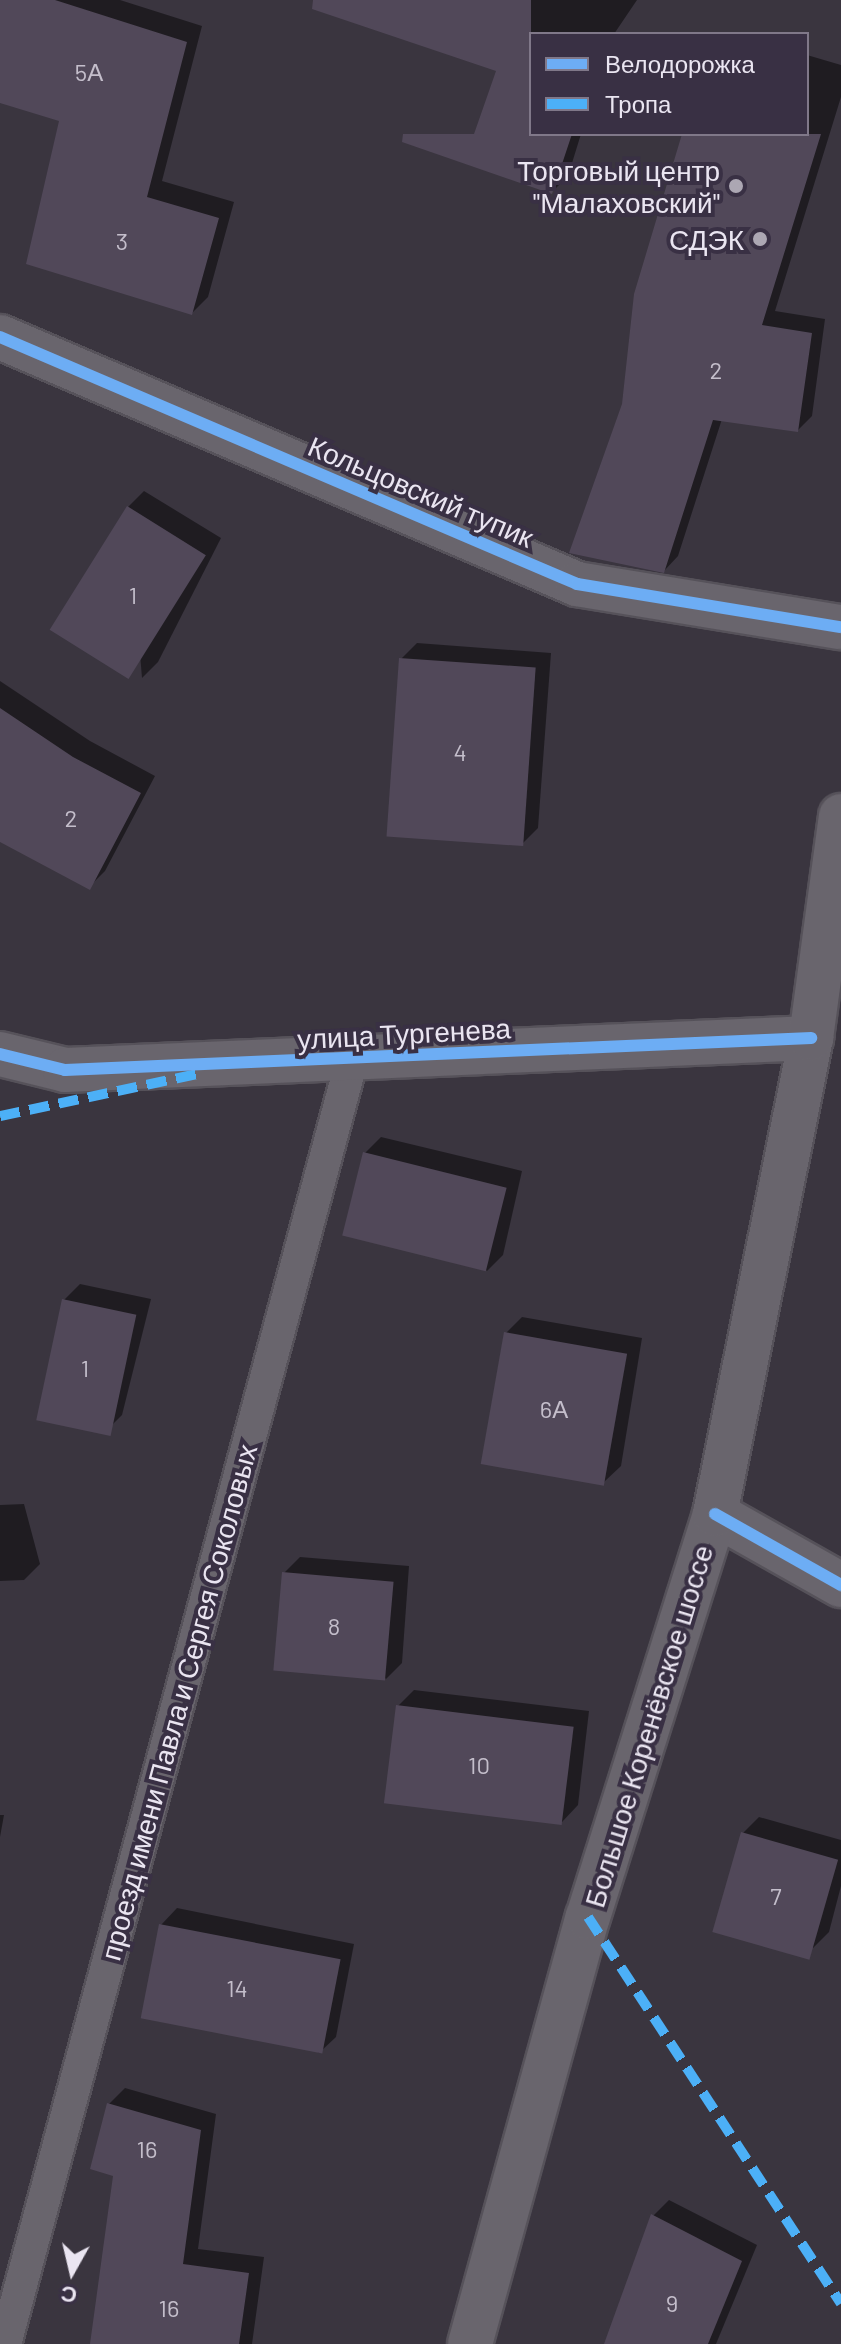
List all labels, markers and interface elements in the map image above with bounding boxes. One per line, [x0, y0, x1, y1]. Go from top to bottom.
legend [529, 32, 809, 136]
text: Велодорожка [605, 49, 755, 78]
house number: 5А [75, 58, 103, 86]
text: Тропа [605, 89, 671, 118]
place label: Торговый центр "Малаховский" [517, 153, 720, 219]
marker: Торговый центр "Малаховский" [727, 177, 745, 195]
place label: СДЭК [669, 222, 744, 256]
house number: 3 [116, 227, 128, 255]
marker: СДЭК [751, 230, 769, 248]
house number: 2 [710, 356, 722, 384]
street label: Кольцовский тупик [303, 428, 539, 554]
house number: 1 [129, 581, 137, 609]
house number: 4 [453, 738, 467, 766]
house number: 2 [65, 804, 77, 832]
street label: улица Тургенева [296, 1011, 512, 1055]
house number: 1 [81, 1354, 89, 1382]
house number: 6А [540, 1395, 568, 1423]
street label: проезд имени Павла и Сергея Соколовых [93, 1440, 263, 1964]
street label: Большое Коренёвское шоссе [577, 1541, 719, 1911]
house number: 8 [328, 1612, 340, 1640]
house number: 10 [468, 1751, 490, 1779]
house number: 7 [770, 1882, 782, 1910]
house number: 14 [226, 1974, 248, 2002]
house number: 16 [137, 2135, 157, 2163]
north arrow [32, 2232, 112, 2312]
text: С [59, 2282, 78, 2310]
house number: 9 [666, 2289, 678, 2317]
house number: 16 [159, 2294, 179, 2322]

